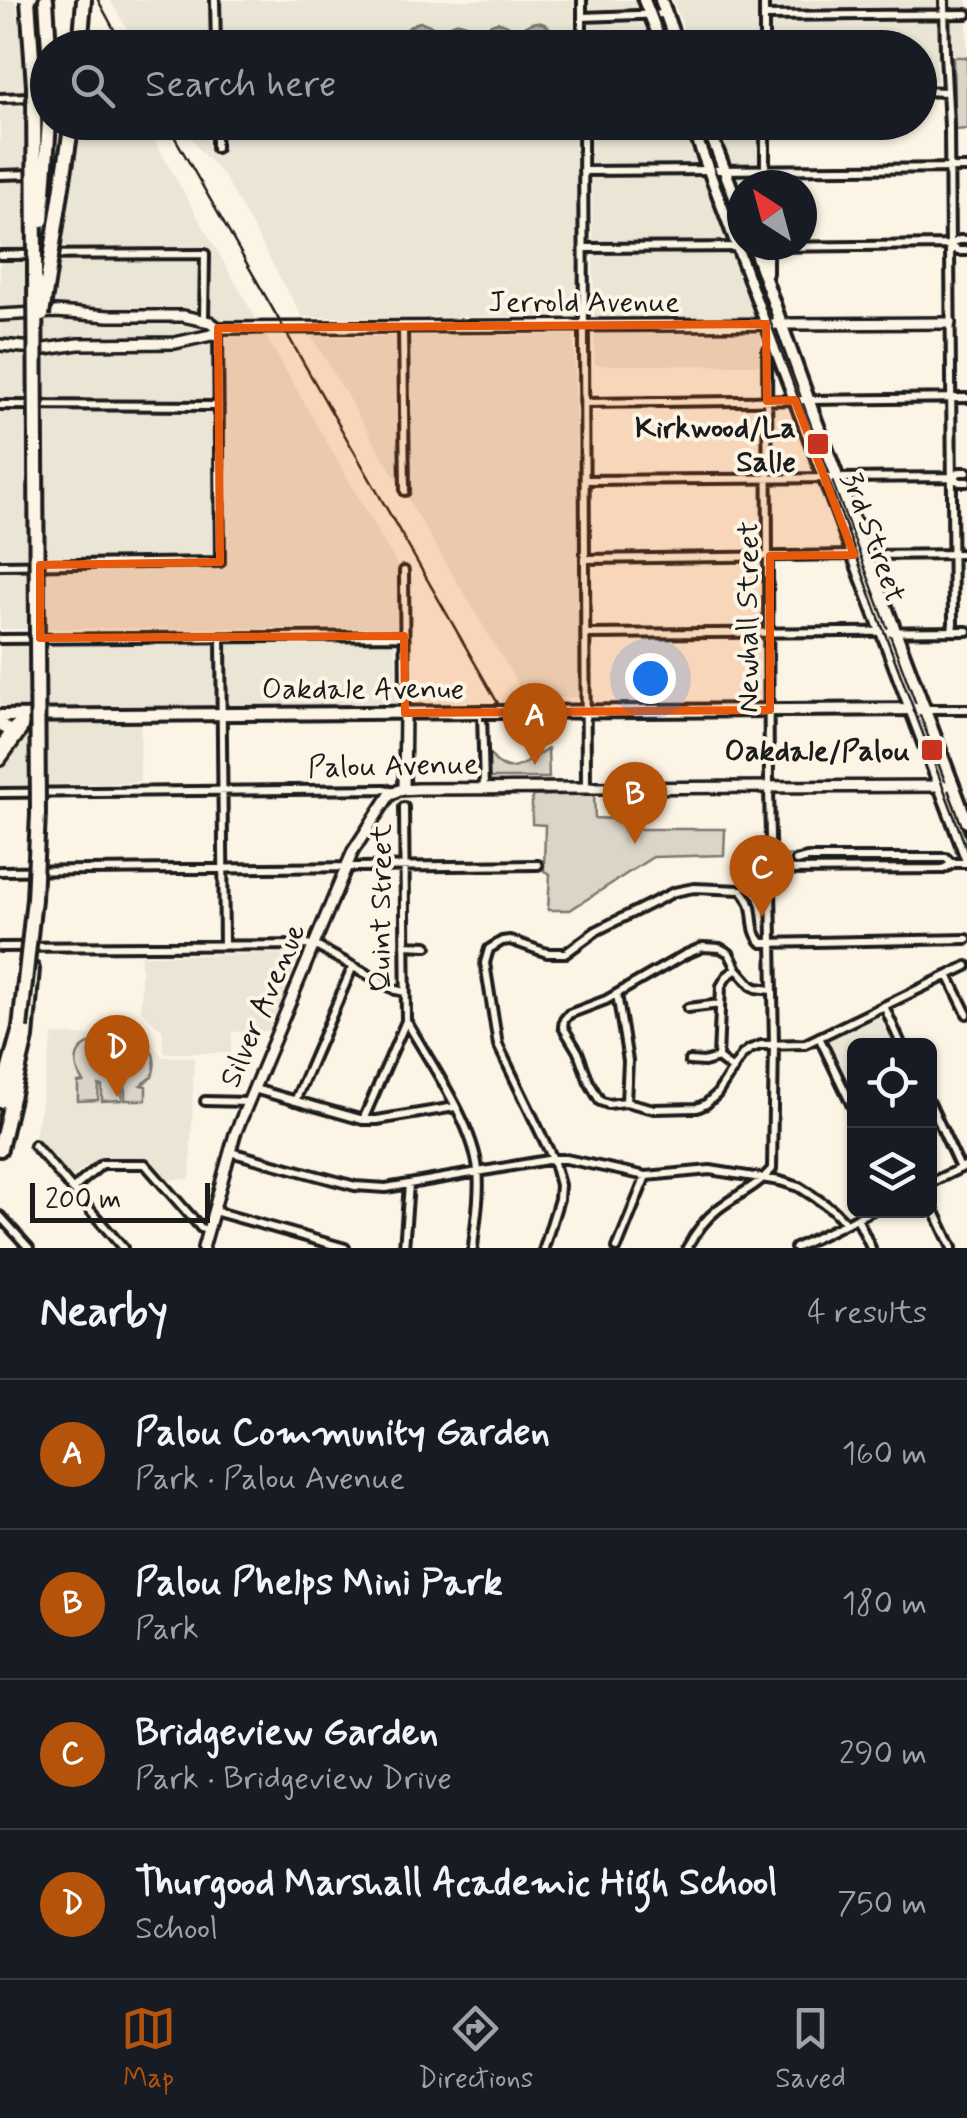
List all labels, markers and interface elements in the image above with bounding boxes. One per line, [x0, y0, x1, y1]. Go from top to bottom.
search box [30, 30, 937, 140]
icon: search [65, 58, 120, 113]
text: Search here [145, 61, 336, 110]
north arrow [727, 170, 817, 260]
street label: Jerrold Avenue [488, 283, 680, 322]
place label: Kirkwood/La Salle [635, 409, 796, 482]
marker: Kirkwood/La Salle [805, 431, 831, 457]
street label: 3rd Street [831, 467, 914, 608]
street label: Newhall Street [729, 521, 768, 713]
your location [625, 653, 676, 704]
street label: Oakdale Avenue [262, 670, 464, 709]
pin: A [502, 682, 568, 765]
place label: Oakdale/Palou [725, 732, 910, 771]
marker: Oakdale/Palou [919, 737, 945, 763]
street label: Palou Avenue [307, 746, 479, 787]
pin: B [602, 762, 668, 844]
street label: Quint Street [362, 823, 401, 992]
pin: C [730, 834, 794, 917]
street label: Silver Avenue [211, 918, 315, 1094]
pin: D [84, 1014, 150, 1097]
map controls [847, 1038, 937, 1218]
button: locate [847, 1038, 937, 1128]
button: layers [847, 1128, 937, 1218]
scale bar [30, 1178, 210, 1222]
text: 200 m [45, 1182, 121, 1219]
text: Nearby [40, 1286, 168, 1341]
text: 4 results [807, 1292, 927, 1334]
text: Palou Community Garden [135, 1409, 550, 1458]
text: A [62, 1433, 83, 1475]
text: 160 m [842, 1433, 927, 1475]
text: Park · Palou Avenue [135, 1458, 405, 1500]
text: Palou Phelps Mini Park [135, 1559, 503, 1608]
text: B [62, 1583, 83, 1625]
text: 180 m [842, 1583, 927, 1625]
text: Park [135, 1608, 199, 1650]
text: Bridgeview Garden [135, 1709, 439, 1758]
text: C [61, 1733, 84, 1775]
text: 290 m [839, 1733, 927, 1775]
text: Park · Bridgeview Drive [135, 1758, 452, 1800]
text: Thurgood Marshall Academic High School [135, 1859, 778, 1908]
text: D [61, 1883, 84, 1925]
text: 750 m [837, 1883, 927, 1925]
text: School [135, 1908, 218, 1950]
tab: Map [121, 2001, 176, 2098]
tab: Directions [418, 2001, 533, 2098]
tab: Saved [775, 2001, 846, 2098]

